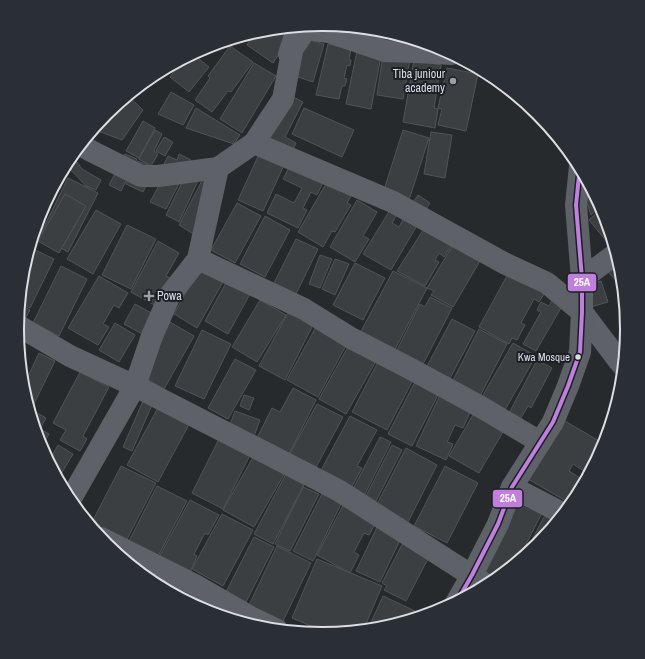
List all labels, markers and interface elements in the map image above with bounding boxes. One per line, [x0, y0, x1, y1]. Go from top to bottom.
place label: Tiba juniour academy [393, 66, 446, 96]
marker: Tiba juniour academy [448, 76, 458, 86]
line badge: 25A [567, 273, 597, 292]
text: 25A [574, 275, 591, 289]
place label: Powa [157, 288, 182, 304]
marker: Powa [144, 291, 154, 301]
place label: Kwa Mosque [518, 350, 570, 364]
marker: Kwa Mosque [573, 352, 583, 362]
line badge: 25A [492, 489, 523, 508]
text: 25A [500, 491, 517, 505]

